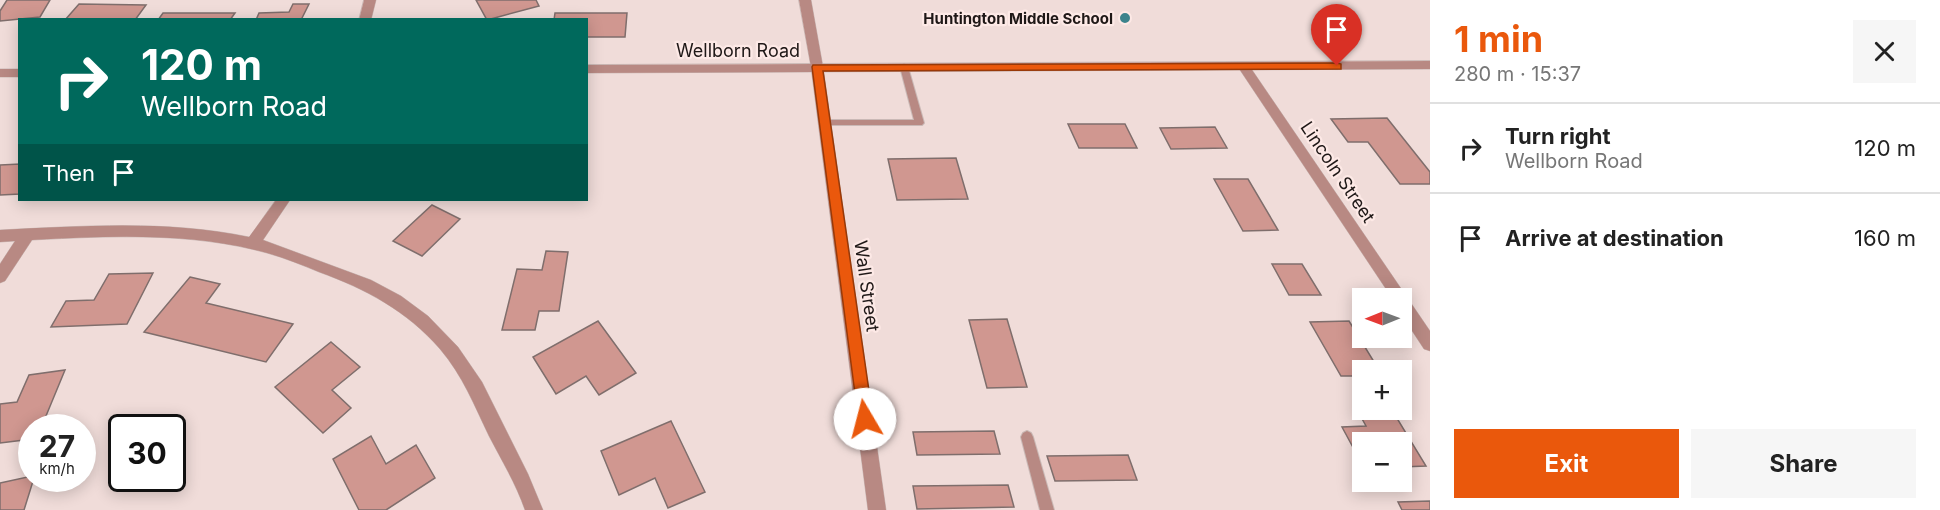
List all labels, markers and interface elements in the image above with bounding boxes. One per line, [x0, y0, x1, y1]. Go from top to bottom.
pin [1311, 4, 1362, 66]
place label: Huntington Middle School [923, 9, 1113, 28]
marker: Huntington Middle School [1118, 11, 1132, 25]
icon: arrive [1320, 13, 1353, 46]
text: 1 min [1454, 17, 1543, 61]
button: close [1853, 20, 1916, 83]
text: 120 m [141, 39, 262, 90]
street label: Wellborn Road [676, 40, 800, 61]
icon: right [42, 42, 120, 120]
text: 280 m · 15:37 [1454, 62, 1581, 86]
text: Wellborn Road [141, 90, 327, 123]
street label: Lincoln Street [1297, 118, 1380, 226]
text: Turn right [1505, 123, 1611, 149]
icon: right [1454, 132, 1487, 165]
text: 120 m [1854, 135, 1916, 161]
text: Wellborn Road [1505, 149, 1643, 173]
icon: arrive [107, 156, 140, 189]
text: Then [42, 160, 95, 186]
icon: arrive [1454, 222, 1487, 255]
text: Arrive at destination [1505, 225, 1724, 251]
text: 160 m [1854, 225, 1916, 251]
street label: Wall Street [850, 239, 884, 333]
north arrow [1352, 288, 1412, 348]
map controls [1352, 288, 1412, 492]
button: + [1352, 360, 1412, 420]
position arrow [833, 387, 897, 451]
speed limit sign: 30 [108, 414, 186, 492]
text: 27 [39, 428, 75, 464]
button: Exit [1454, 429, 1679, 498]
button: Share [1691, 429, 1916, 498]
button: − [1352, 432, 1412, 492]
text: km/h [39, 459, 75, 478]

